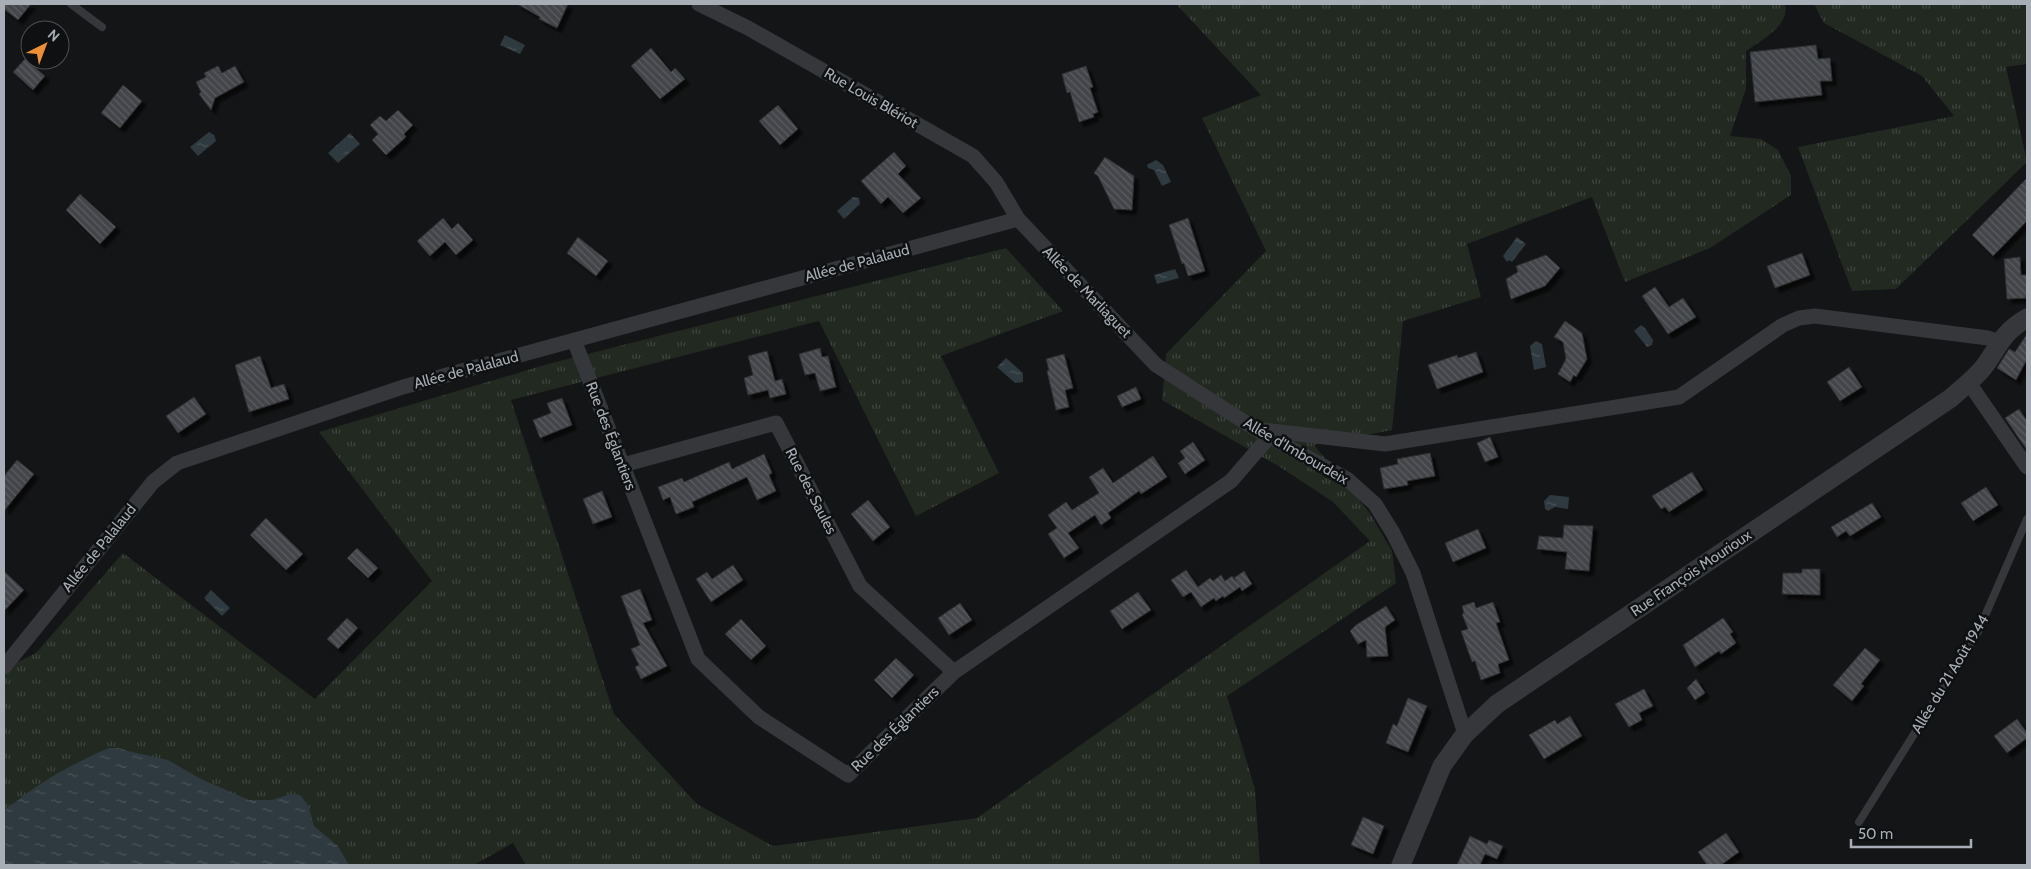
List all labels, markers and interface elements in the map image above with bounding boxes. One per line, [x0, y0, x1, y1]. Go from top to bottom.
north arrow [20, 20, 70, 70]
text: N [44, 25, 63, 45]
street label: Rue Louis Blériot [821, 64, 921, 132]
street label: Allée de Palalaud [803, 240, 911, 286]
street label: Allée de Marliaguet [1039, 242, 1135, 342]
street label: Allée de Palalaud [412, 347, 520, 393]
street label: Rue des Églantiers [582, 379, 641, 493]
street label: Allée d'Imbourdeix [1240, 414, 1352, 488]
street label: Rue des Saules [782, 445, 840, 537]
street label: Allée de Palalaud [58, 501, 140, 595]
street label: Rue François Mourioux [1627, 526, 1755, 620]
street label: Allée du 21 Août 1944 [1908, 611, 1993, 736]
street label: Rue des Églantiers [847, 682, 943, 775]
scale bar [1851, 816, 1971, 848]
text: 50 m [1858, 825, 1893, 843]

